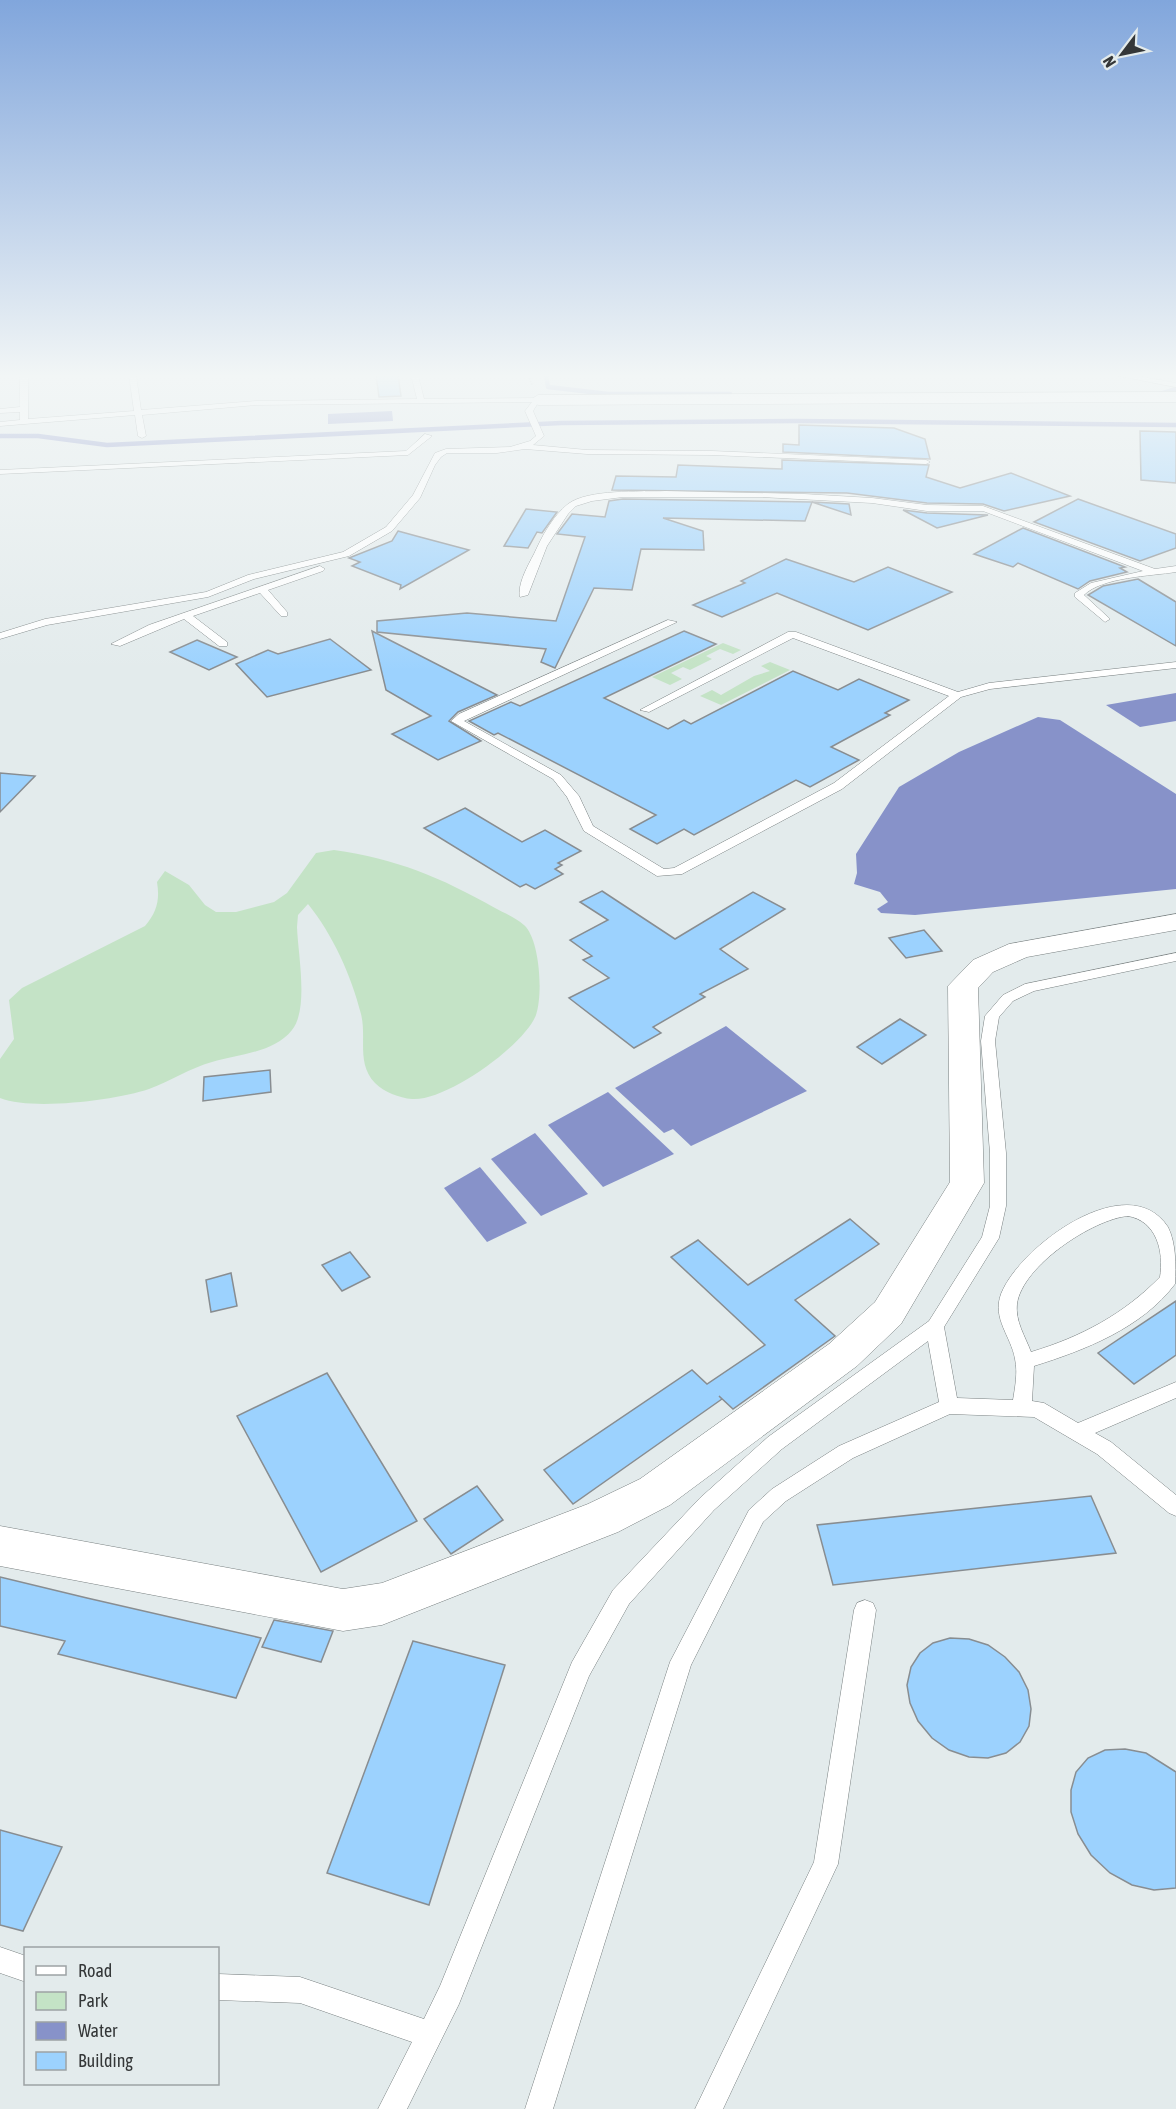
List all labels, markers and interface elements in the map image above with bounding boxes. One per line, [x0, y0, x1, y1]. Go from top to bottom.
north arrow [1092, 24, 1152, 84]
text: N [1099, 53, 1119, 71]
legend [24, 1947, 219, 2085]
text: Road [78, 1960, 112, 1981]
text: Park [78, 1990, 108, 2011]
text: Water [78, 2020, 118, 2041]
text: Building [78, 2050, 133, 2071]

